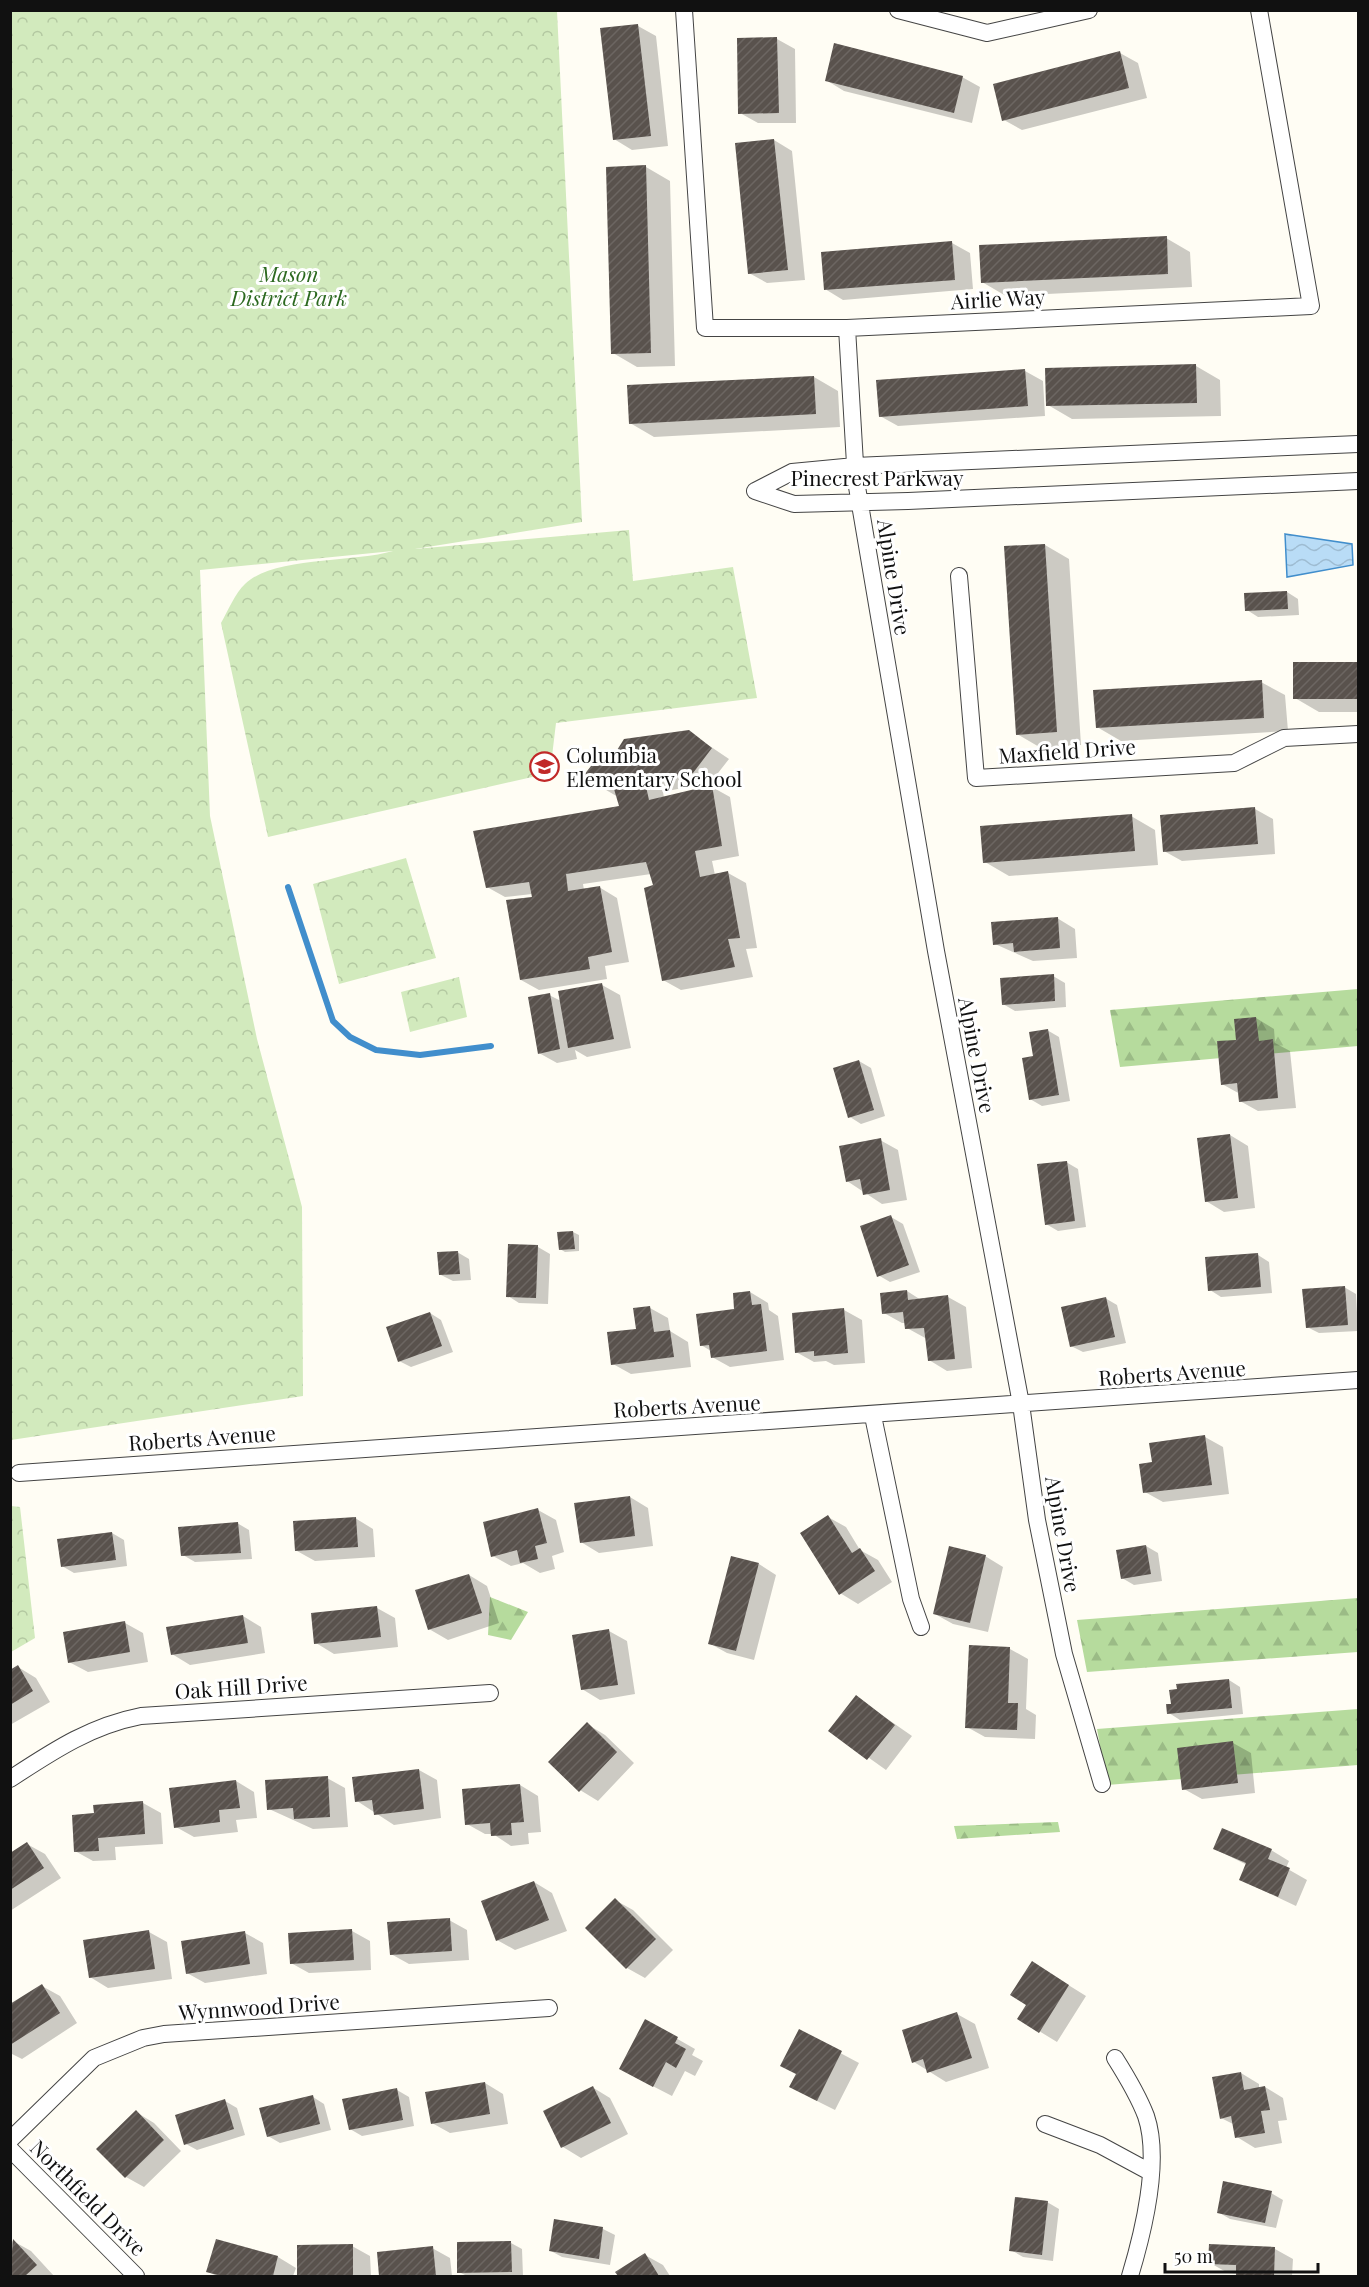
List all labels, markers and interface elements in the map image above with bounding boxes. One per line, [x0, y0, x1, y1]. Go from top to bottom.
park label: Mason District Park [230, 259, 347, 311]
street label: Airlie Way [949, 282, 1046, 315]
street label: Pinecrest Parkway [790, 463, 964, 491]
street label: Alpine Drive [872, 516, 918, 637]
street label: Maxfield Drive [997, 731, 1137, 769]
place label: Columbia Elementary School [566, 740, 742, 792]
school or university icon: Columbia Elementary School [529, 750, 561, 782]
street label: Alpine Drive [953, 994, 1003, 1115]
street label: Roberts Avenue [1097, 1353, 1247, 1391]
street label: Roberts Avenue [613, 1387, 761, 1423]
street label: Roberts Avenue [127, 1418, 277, 1456]
street label: Alpine Drive [1040, 1473, 1088, 1594]
street label: Oak Hill Drive [174, 1667, 308, 1705]
street label: Wynnwood Drive [176, 1986, 341, 2026]
street label: Northfield Drive [25, 2133, 153, 2261]
scale bar [1165, 2236, 1318, 2274]
text: 50 m [1174, 2244, 1213, 2268]

